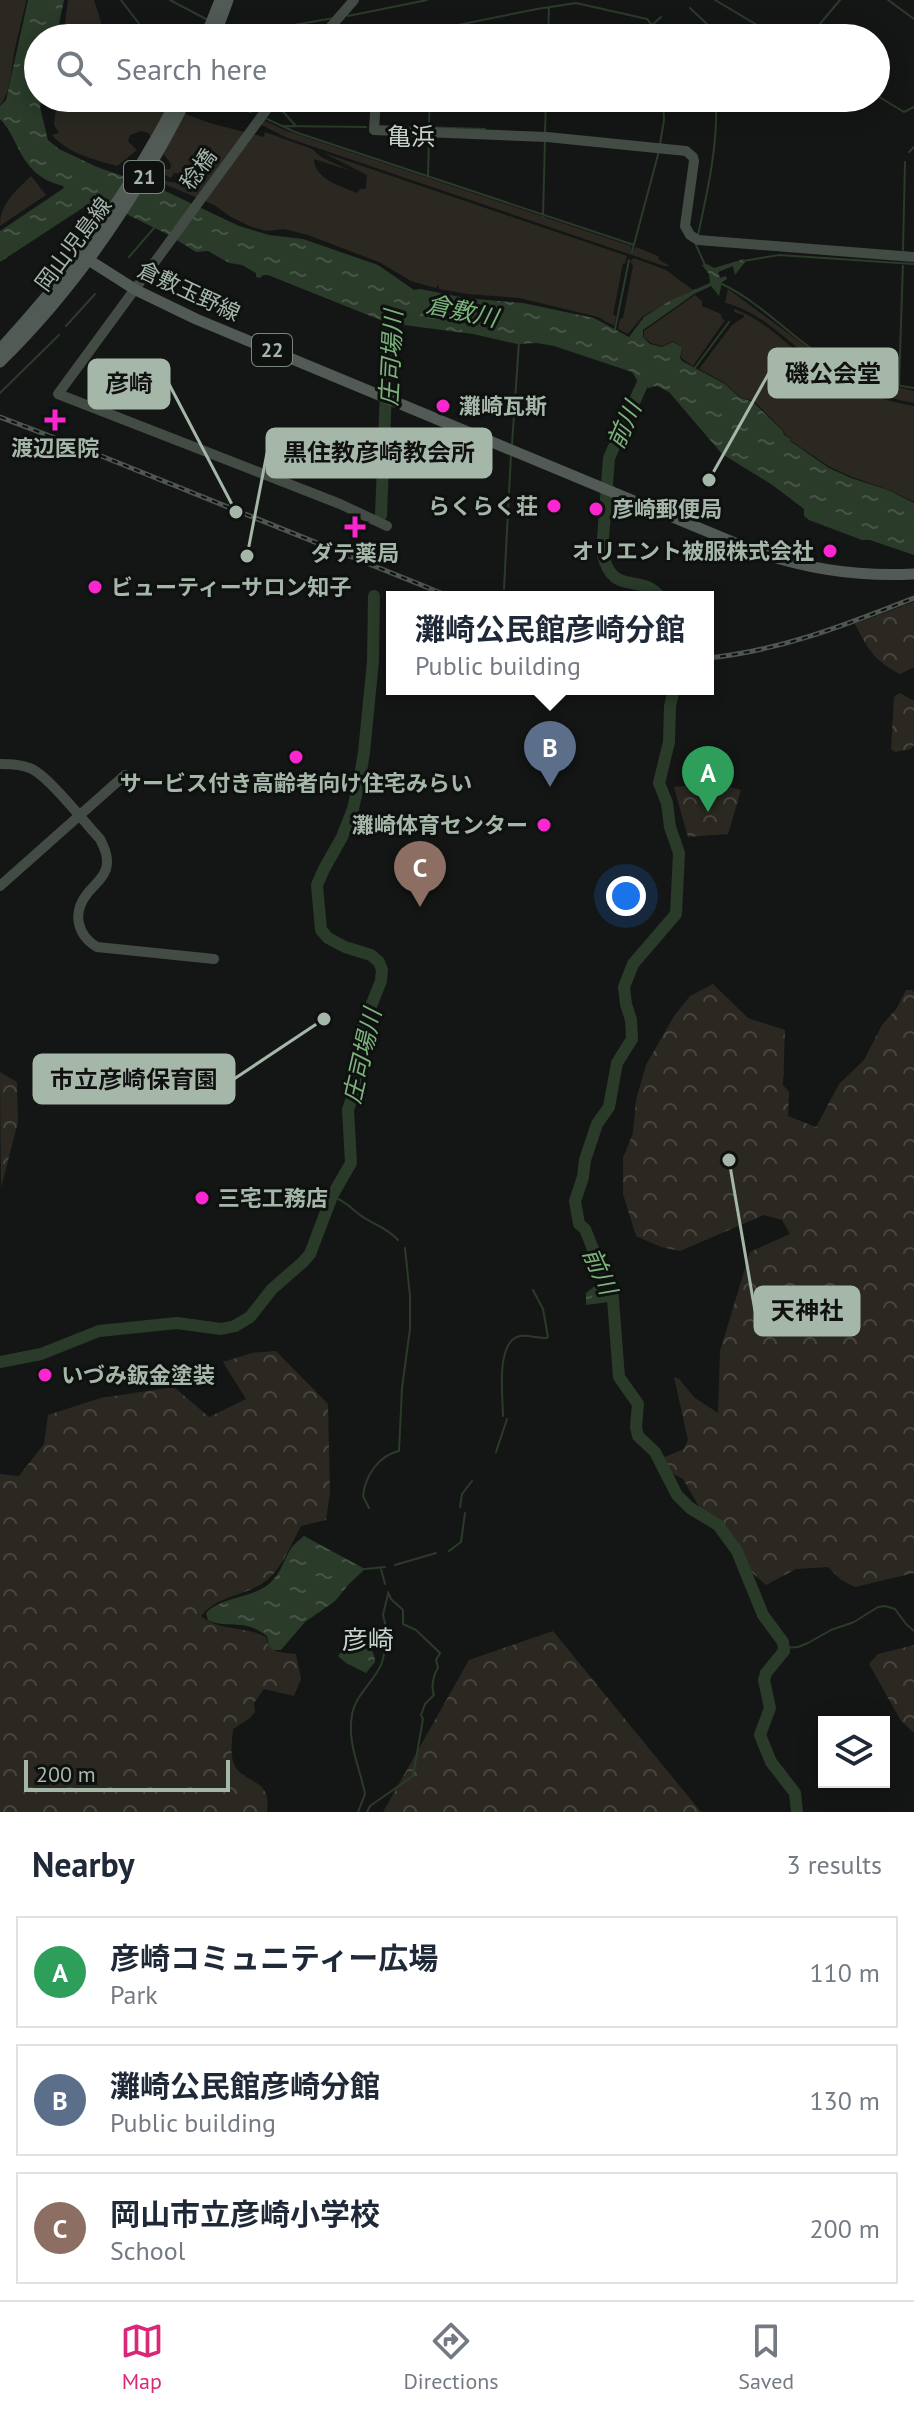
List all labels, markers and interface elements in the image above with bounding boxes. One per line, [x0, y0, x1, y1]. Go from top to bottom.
search box [24, 24, 890, 112]
icon: search [52, 46, 96, 90]
text: Search here [116, 49, 267, 88]
district label: 亀浜 [387, 121, 435, 152]
street label: 稔橋 [174, 143, 222, 195]
road number: 21 [124, 161, 164, 193]
street label: 岡山児島線 [29, 192, 117, 296]
street label: 倉敷玉野線 [133, 255, 245, 327]
water label: 倉敷川 [424, 288, 503, 334]
water label: 庄司場川 [373, 306, 409, 407]
road number: 22 [252, 334, 292, 366]
callout: 磯公会堂 [769, 349, 897, 397]
text: 磯公会堂 [785, 358, 881, 389]
callout: 彦崎 [89, 360, 169, 408]
text: 彦崎 [105, 368, 153, 399]
place label: 灘崎瓦斯 [459, 392, 547, 420]
water label: 前川 [600, 394, 649, 453]
marker: 灘崎瓦斯 [434, 397, 452, 415]
marker: 渡辺医院 [44, 409, 66, 431]
callout: 黒住教彦崎教会所 [267, 429, 491, 477]
place label: 渡辺医院 [11, 434, 99, 462]
text: 黒住教彦崎教会所 [283, 437, 475, 468]
place label: らくらく荘 [428, 492, 538, 520]
place label: 彦崎郵便局 [612, 495, 722, 523]
marker: らくらく荘 [545, 497, 563, 515]
marker: 彦崎郵便局 [587, 500, 605, 518]
marker: ダテ薬局 [346, 518, 364, 536]
place label: オリエント被服株式会社 [572, 537, 814, 565]
place label: ダテ薬局 [311, 539, 399, 567]
marker: オリエント被服株式会社 [821, 542, 839, 560]
place label: ビューティーサロン知子 [111, 573, 351, 601]
marker: ビューティーサロン知子 [86, 578, 104, 596]
popup [386, 591, 714, 695]
text: 灘崎公民館彦崎分館 [415, 609, 685, 648]
text: Public building [415, 649, 581, 682]
pin: B [524, 721, 576, 787]
pin: A [682, 746, 734, 812]
marker: サービス付き高齢者向け住宅みらい [287, 748, 305, 766]
place label: サービス付き高齢者向け住宅みらい [120, 769, 472, 797]
place label: 灘崎体育センター [352, 811, 528, 839]
marker: 灘崎体育センター [535, 816, 553, 834]
pin: C [394, 841, 446, 907]
your location [606, 876, 646, 916]
water label: 庄司場川 [336, 1003, 389, 1106]
callout: 市立彦崎保育園 [34, 1055, 234, 1103]
text: 市立彦崎保育園 [50, 1064, 218, 1095]
place label: 三宅工務店 [218, 1184, 328, 1212]
marker: 三宅工務店 [193, 1189, 211, 1207]
water label: 前川 [576, 1243, 625, 1302]
callout: 天神社 [755, 1287, 859, 1335]
text: 天神社 [771, 1295, 843, 1326]
place label: いづみ鈑金塗装 [61, 1361, 215, 1389]
marker: いづみ鈑金塗装 [36, 1366, 54, 1384]
district label: 彦崎 [342, 1623, 394, 1656]
map controls [818, 1716, 890, 1788]
button: layers [818, 1716, 890, 1788]
scale bar [24, 1756, 230, 1792]
text: 200 m [36, 1760, 96, 1788]
text: Nearby [32, 1842, 134, 1886]
text: 3 results [787, 1848, 882, 1881]
text: 彦崎コミュニティー広場 [110, 1938, 438, 1977]
text: A [52, 1956, 68, 1989]
text: 110 m [809, 1956, 880, 1989]
text: Park [110, 1978, 158, 2011]
text: 灘崎公民館彦崎分館 [110, 2066, 380, 2105]
text: B [52, 2084, 68, 2117]
text: 130 m [809, 2084, 880, 2117]
text: Public building [110, 2106, 276, 2139]
text: 岡山市立彦崎小学校 [110, 2194, 380, 2233]
text: C [53, 2212, 67, 2245]
text: 200 m [809, 2212, 880, 2245]
text: School [110, 2234, 185, 2267]
tab: Map [120, 2319, 164, 2395]
tab: Directions [403, 2319, 499, 2395]
tab: Saved [738, 2319, 794, 2395]

